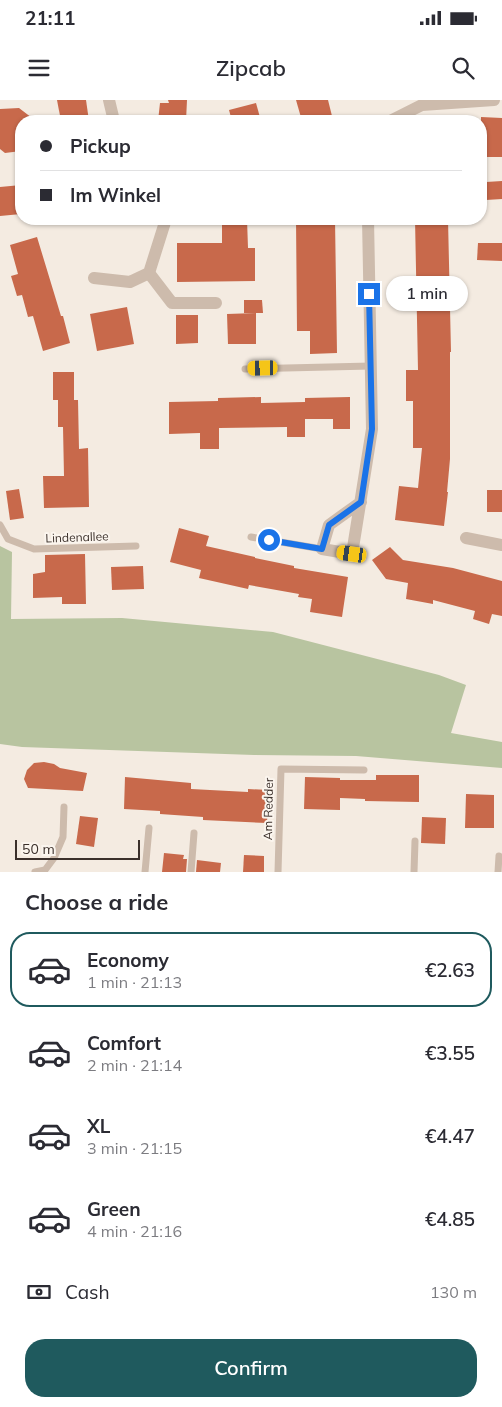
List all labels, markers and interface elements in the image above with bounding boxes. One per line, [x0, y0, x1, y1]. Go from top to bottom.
text: 21:11 [25, 6, 75, 30]
icon: menu [25, 54, 53, 82]
text: Zipcab [216, 54, 286, 82]
icon: search [449, 54, 477, 82]
text: Pickup [70, 134, 131, 158]
text: Im Winkel [70, 183, 161, 207]
callout: 1 min [386, 276, 469, 312]
route end [358, 283, 380, 305]
text: 1 min [406, 283, 448, 303]
car [247, 360, 278, 376]
street label: Lindenallee [45, 528, 109, 546]
route start [258, 529, 280, 551]
car [336, 544, 367, 564]
street label: Am Redder [260, 777, 276, 840]
scale bar [15, 837, 140, 860]
text: 50 m [22, 840, 55, 858]
text: Choose a ride [25, 888, 168, 916]
icon: car [27, 947, 72, 992]
text: Economy [87, 948, 169, 972]
text: €2.63 [425, 958, 475, 982]
text: 1 min · 21:13 [87, 972, 182, 992]
icon: car [27, 1030, 72, 1075]
text: Comfort [87, 1031, 161, 1055]
text: €3.55 [425, 1041, 475, 1065]
text: 2 min · 21:14 [87, 1055, 182, 1075]
icon: car [27, 1113, 72, 1158]
text: XL [87, 1114, 110, 1138]
text: €4.47 [425, 1124, 475, 1148]
text: 3 min · 21:15 [87, 1138, 182, 1158]
icon: car [27, 1196, 72, 1241]
text: Green [87, 1197, 141, 1221]
text: €4.85 [425, 1207, 475, 1231]
text: 4 min · 21:16 [87, 1221, 182, 1241]
icon: cash [25, 1278, 53, 1306]
text: Cash [65, 1280, 110, 1304]
text: 130 m [430, 1282, 477, 1302]
button: Confirm [25, 1339, 477, 1397]

